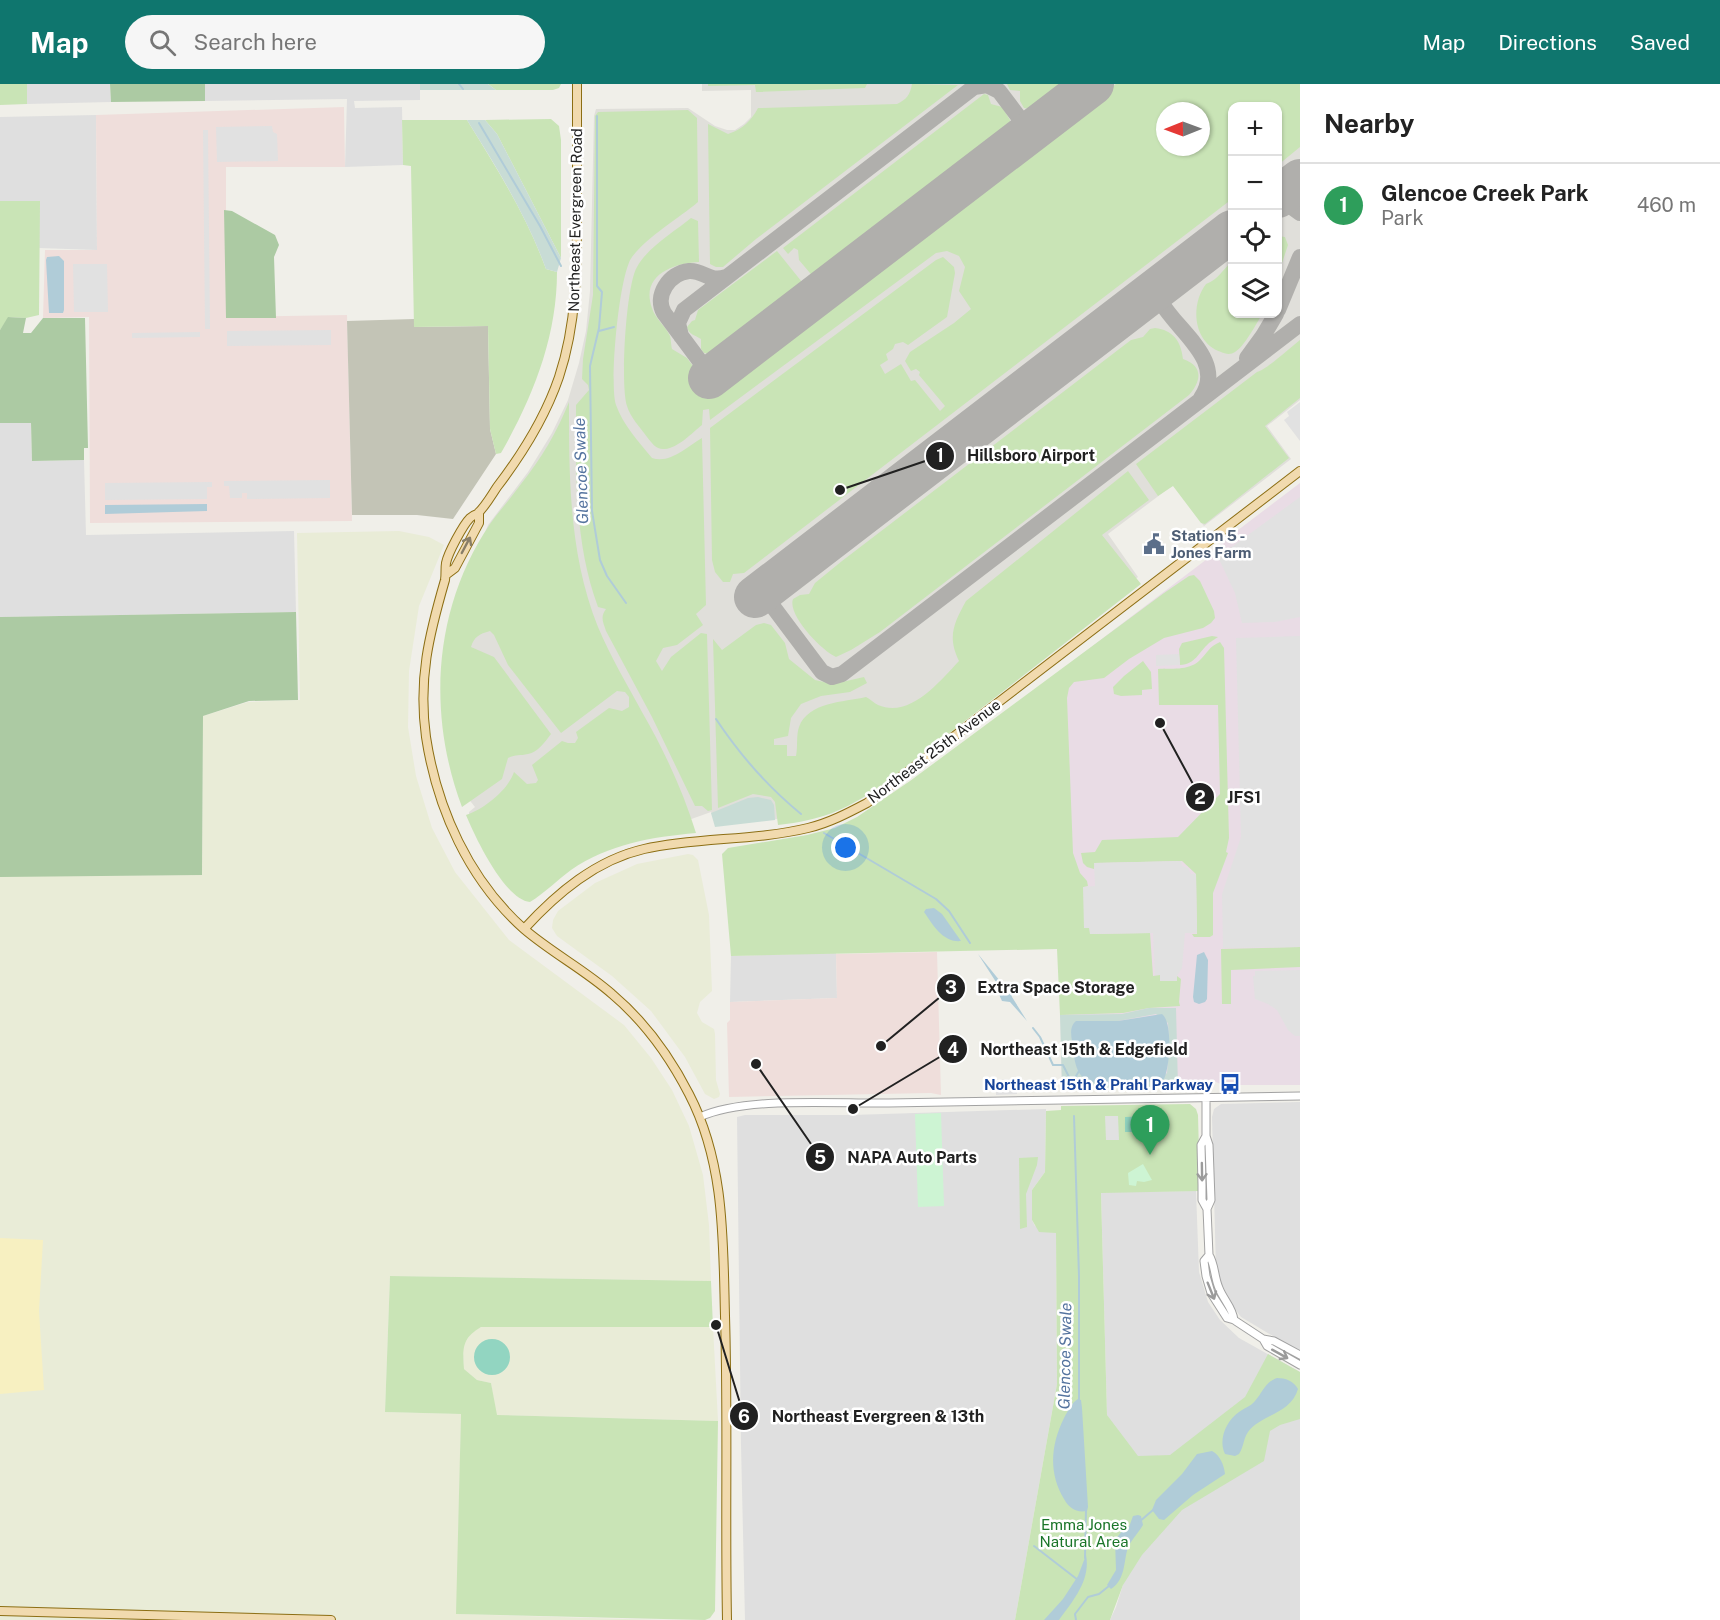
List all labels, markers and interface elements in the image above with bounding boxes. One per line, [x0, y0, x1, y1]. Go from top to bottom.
search box [125, 15, 545, 69]
text: Map [30, 26, 89, 59]
icon: search [146, 26, 179, 59]
text: Search here [194, 29, 317, 55]
text: Map [1423, 30, 1465, 55]
text: Directions [1498, 30, 1597, 55]
text: Saved [1630, 30, 1690, 55]
north arrow [1156, 102, 1210, 156]
map controls [1228, 102, 1282, 318]
button: + [1228, 102, 1282, 156]
text: Nearby [1324, 108, 1414, 139]
street label: Northeast Evergreen Road [565, 128, 585, 312]
button: − [1228, 156, 1282, 210]
text: Glencoe Creek Park [1381, 180, 1588, 206]
text: 1 [1339, 193, 1348, 217]
text: 460 m [1637, 193, 1696, 217]
text: Park [1381, 206, 1424, 230]
button: locate [1228, 210, 1282, 264]
button: layers [1228, 264, 1282, 318]
water label: Glencoe Swale [570, 417, 592, 525]
callout: Hillsboro Airport [925, 439, 1107, 473]
text: 1 [936, 445, 944, 466]
text: Hillsboro Airport [967, 446, 1095, 465]
place label: Station 5 - Jones Farm [1171, 527, 1252, 561]
public building icon: Station 5 - Jones Farm [1142, 532, 1166, 556]
one-way arrow [461, 536, 473, 554]
street label: Northeast 25th Avenue [864, 696, 1004, 806]
callout: JFS1 [1185, 780, 1273, 814]
text: 2 [1194, 787, 1206, 808]
text: JFS1 [1227, 788, 1261, 807]
your location [831, 833, 860, 862]
callout: Extra Space Storage [936, 971, 1147, 1005]
text: 3 [945, 977, 957, 998]
text: Extra Space Storage [977, 978, 1135, 997]
callout: Northeast 15th & Edgefield [938, 1032, 1200, 1066]
text: 4 [947, 1039, 959, 1060]
text: Northeast 15th & Edgefield [980, 1040, 1188, 1059]
bus stop icon: Northeast 15th & Prahl Parkway [1218, 1072, 1242, 1096]
place label: Northeast 15th & Prahl Parkway [984, 1076, 1214, 1093]
pin: 1 [1130, 1106, 1170, 1155]
callout: NAPA Auto Parts [805, 1140, 989, 1174]
text: 5 [814, 1147, 826, 1168]
text: NAPA Auto Parts [847, 1148, 977, 1167]
one-way arrow [1196, 1162, 1207, 1182]
one-way arrow [1206, 1281, 1217, 1300]
water label: Glencoe Swale [1055, 1302, 1075, 1409]
one-way arrow [1271, 1348, 1288, 1360]
callout: Northeast Evergreen & 13th [729, 1399, 996, 1433]
text: 6 [738, 1406, 750, 1427]
text: Northeast Evergreen & 13th [772, 1407, 984, 1426]
park label: Emma Jones Natural Area [1040, 1516, 1128, 1550]

